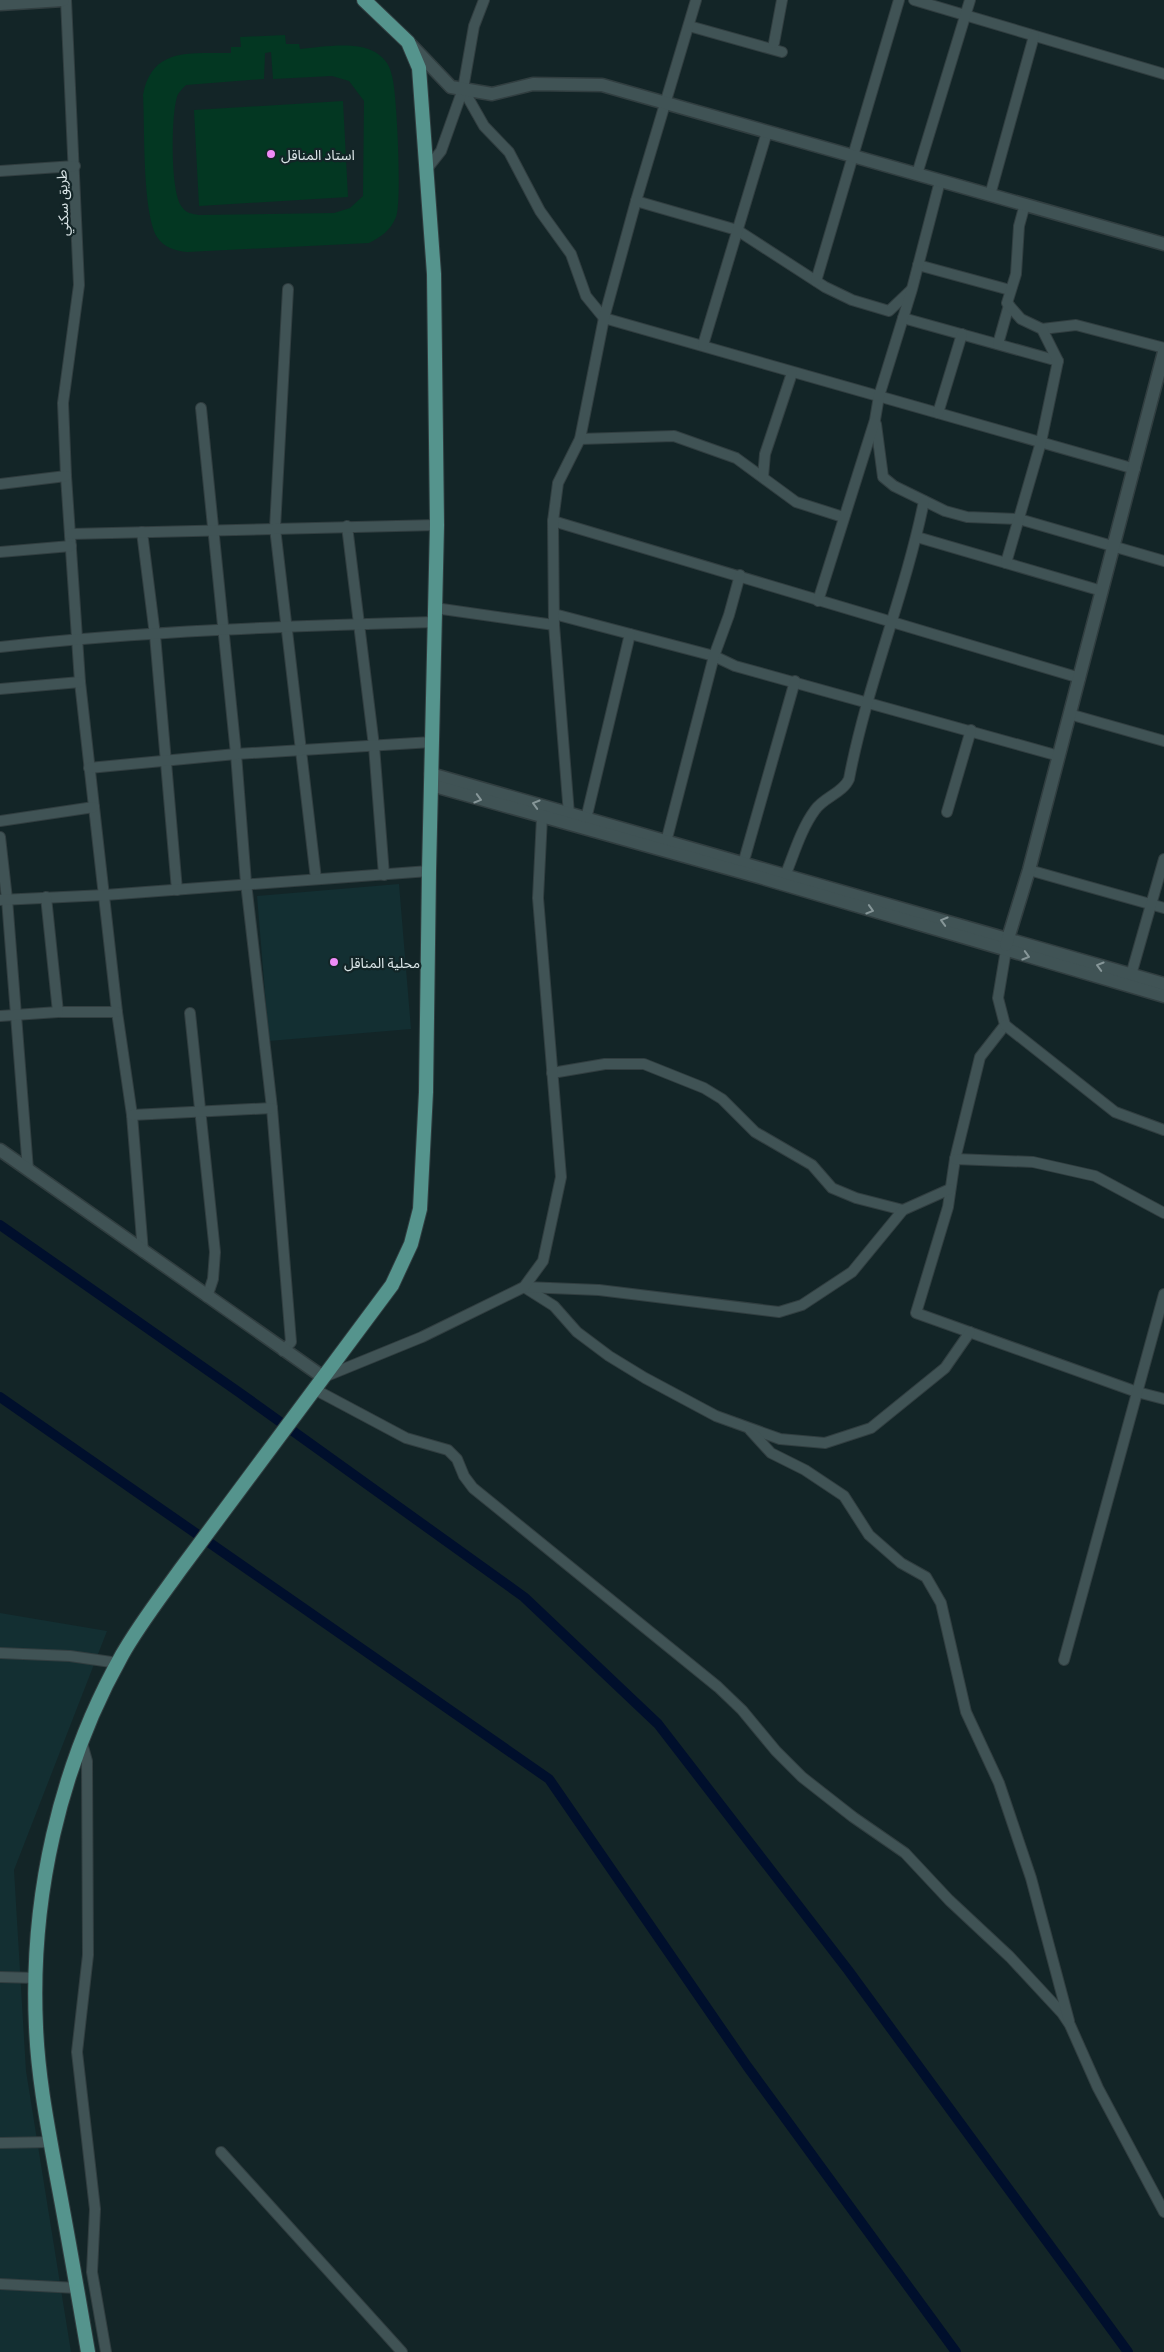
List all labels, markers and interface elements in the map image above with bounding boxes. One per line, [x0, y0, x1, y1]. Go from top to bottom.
place label: استاد المناقل [281, 144, 355, 165]
marker: استاد المناقل [265, 148, 277, 160]
street label: طريق سكني [50, 169, 75, 237]
one-way arrow [473, 793, 482, 803]
one-way arrow [532, 799, 540, 809]
one-way arrow [865, 905, 874, 915]
one-way arrow [941, 916, 949, 926]
one-way arrow [1021, 951, 1029, 961]
place label: محلية المناقل [344, 952, 420, 973]
marker: محلية المناقل [328, 956, 340, 968]
one-way arrow [1097, 961, 1105, 971]

